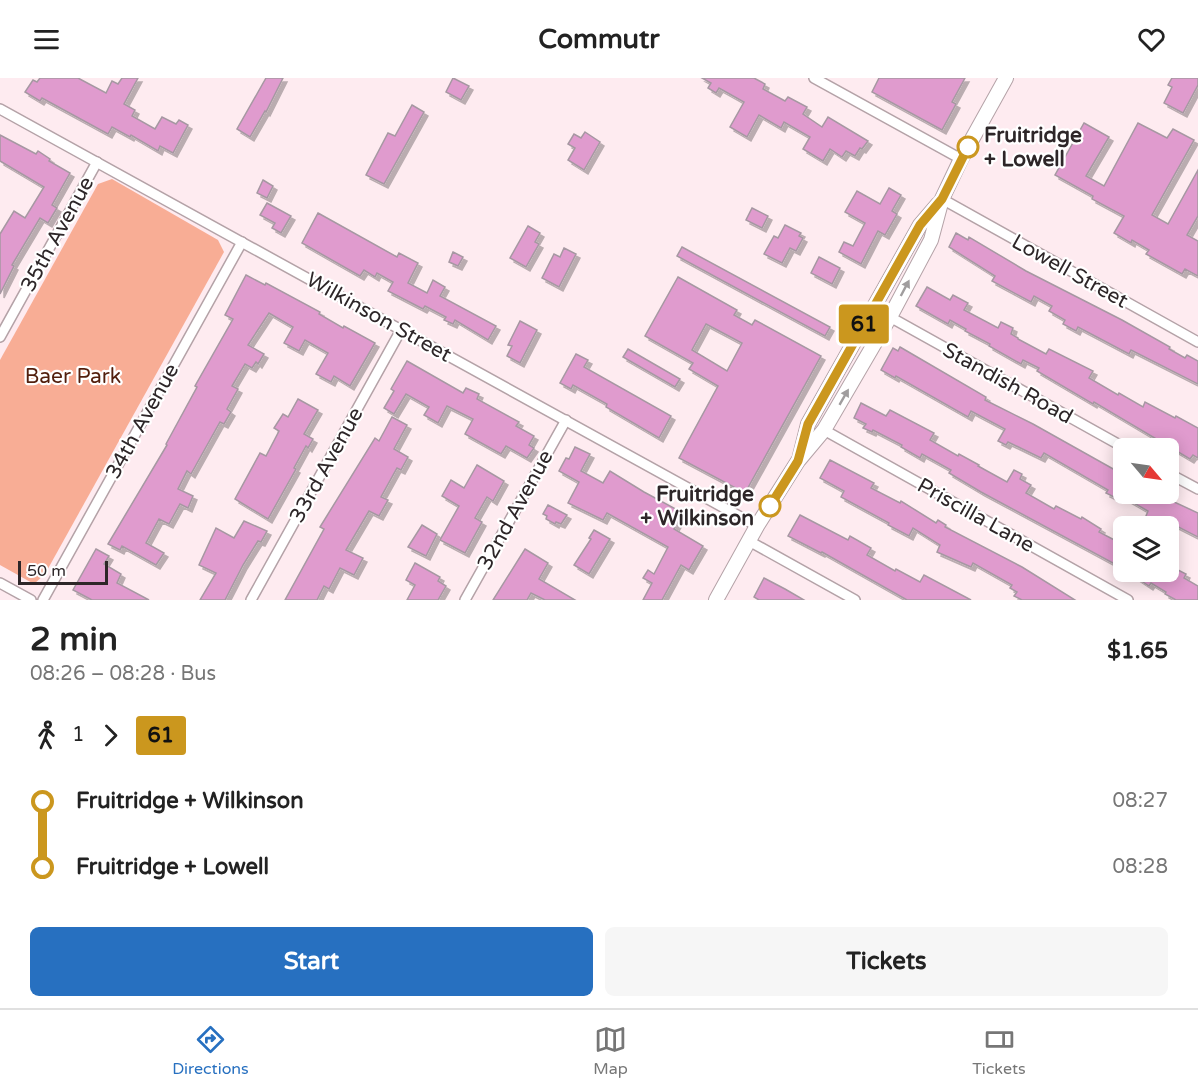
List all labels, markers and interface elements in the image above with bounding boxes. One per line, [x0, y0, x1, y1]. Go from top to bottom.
icon: menu [30, 23, 63, 56]
text: Commutr [538, 23, 660, 56]
icon: heart [1135, 23, 1168, 56]
place label: Fruitridge + Lowell [984, 123, 1082, 172]
marker: Fruitridge + Lowell [957, 136, 979, 158]
street label: 35th Avenue [16, 172, 99, 296]
street label: Lowell Street [1007, 229, 1132, 314]
street label: Wilkinson Street [302, 267, 456, 368]
one-way arrow [900, 279, 910, 297]
line badge: 61 [837, 304, 891, 344]
text: 61 [851, 312, 877, 337]
street label: Standish Road [938, 337, 1077, 429]
street label: 34th Avenue [101, 359, 184, 483]
park label: Baer Park [25, 364, 121, 389]
one-way arrow [839, 388, 849, 405]
street label: 33rd Avenue [284, 403, 368, 527]
north arrow [1113, 438, 1179, 504]
map controls [1113, 438, 1179, 582]
street label: 32nd Avenue [472, 446, 559, 574]
street label: Priscilla Lane [913, 473, 1039, 558]
place label: Fruitridge + Wilkinson [640, 482, 754, 531]
marker: Fruitridge + Wilkinson [759, 495, 781, 517]
button: layers [1113, 516, 1179, 582]
scale bar [18, 558, 108, 586]
text: 50 m [27, 561, 66, 581]
text: 2 min [30, 620, 118, 659]
text: $1.65 [1107, 638, 1168, 664]
text: 08:26 – 08:28 · Bus [30, 662, 216, 686]
icon: walk [30, 719, 63, 752]
icon: forward [94, 719, 127, 752]
text: 1 [72, 723, 85, 747]
text: 61 [148, 723, 174, 748]
text: Fruitridge + Wilkinson [76, 788, 304, 814]
text: 08:27 [1113, 789, 1168, 813]
text: Fruitridge + Lowell [76, 854, 269, 880]
text: 08:28 [1113, 855, 1168, 879]
button: Start [30, 927, 593, 996]
button: Tickets [605, 927, 1168, 996]
tab: Directions [172, 1023, 249, 1079]
tab: Map [593, 1023, 628, 1079]
tab: Tickets [972, 1023, 1026, 1079]

